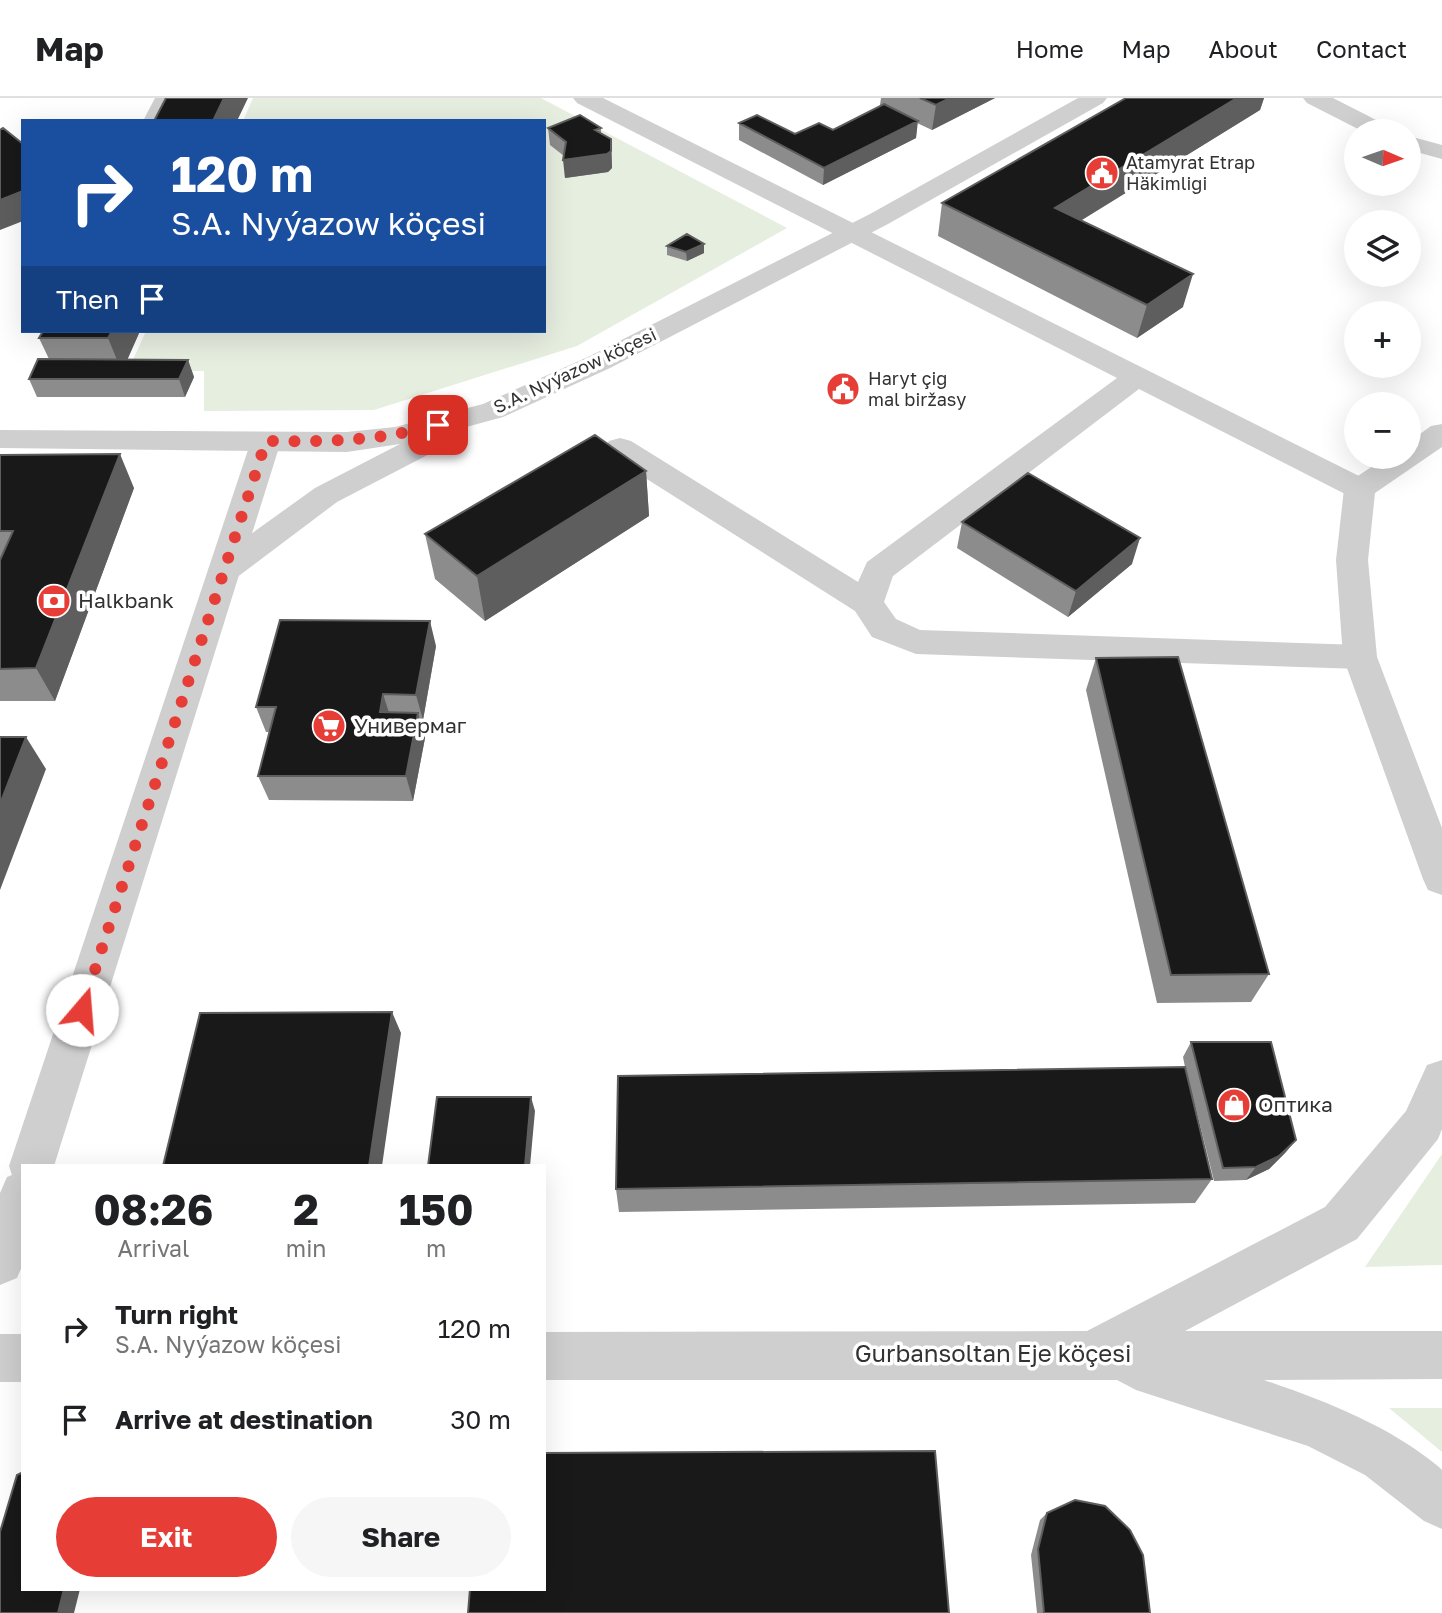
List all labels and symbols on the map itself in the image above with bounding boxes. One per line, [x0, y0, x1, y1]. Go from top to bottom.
north arrow [1344, 119, 1421, 196]
place label: Atamyrat Etrap Häkimligi [1126, 151, 1255, 194]
public building icon: Atamyrat Etrap Häkimligi [1083, 154, 1121, 192]
street label: S.A. Nyýazow köçesi [490, 323, 660, 418]
place label: Haryt çig mal biržasy [868, 367, 966, 410]
public building icon: Haryt çig mal biržasy [824, 370, 862, 408]
pin [408, 395, 468, 455]
bank icon: Halkbank [35, 582, 73, 620]
place label: Halkbank [78, 587, 174, 613]
supermarket icon: Универмаг [310, 707, 348, 745]
place label: Универмаг [354, 712, 467, 738]
position arrow [45, 973, 119, 1047]
shop icon: Оптика [1215, 1086, 1253, 1124]
place label: Оптика [1258, 1091, 1333, 1117]
street label: Gurbansoltan Eje köçesi [855, 1338, 1131, 1367]

